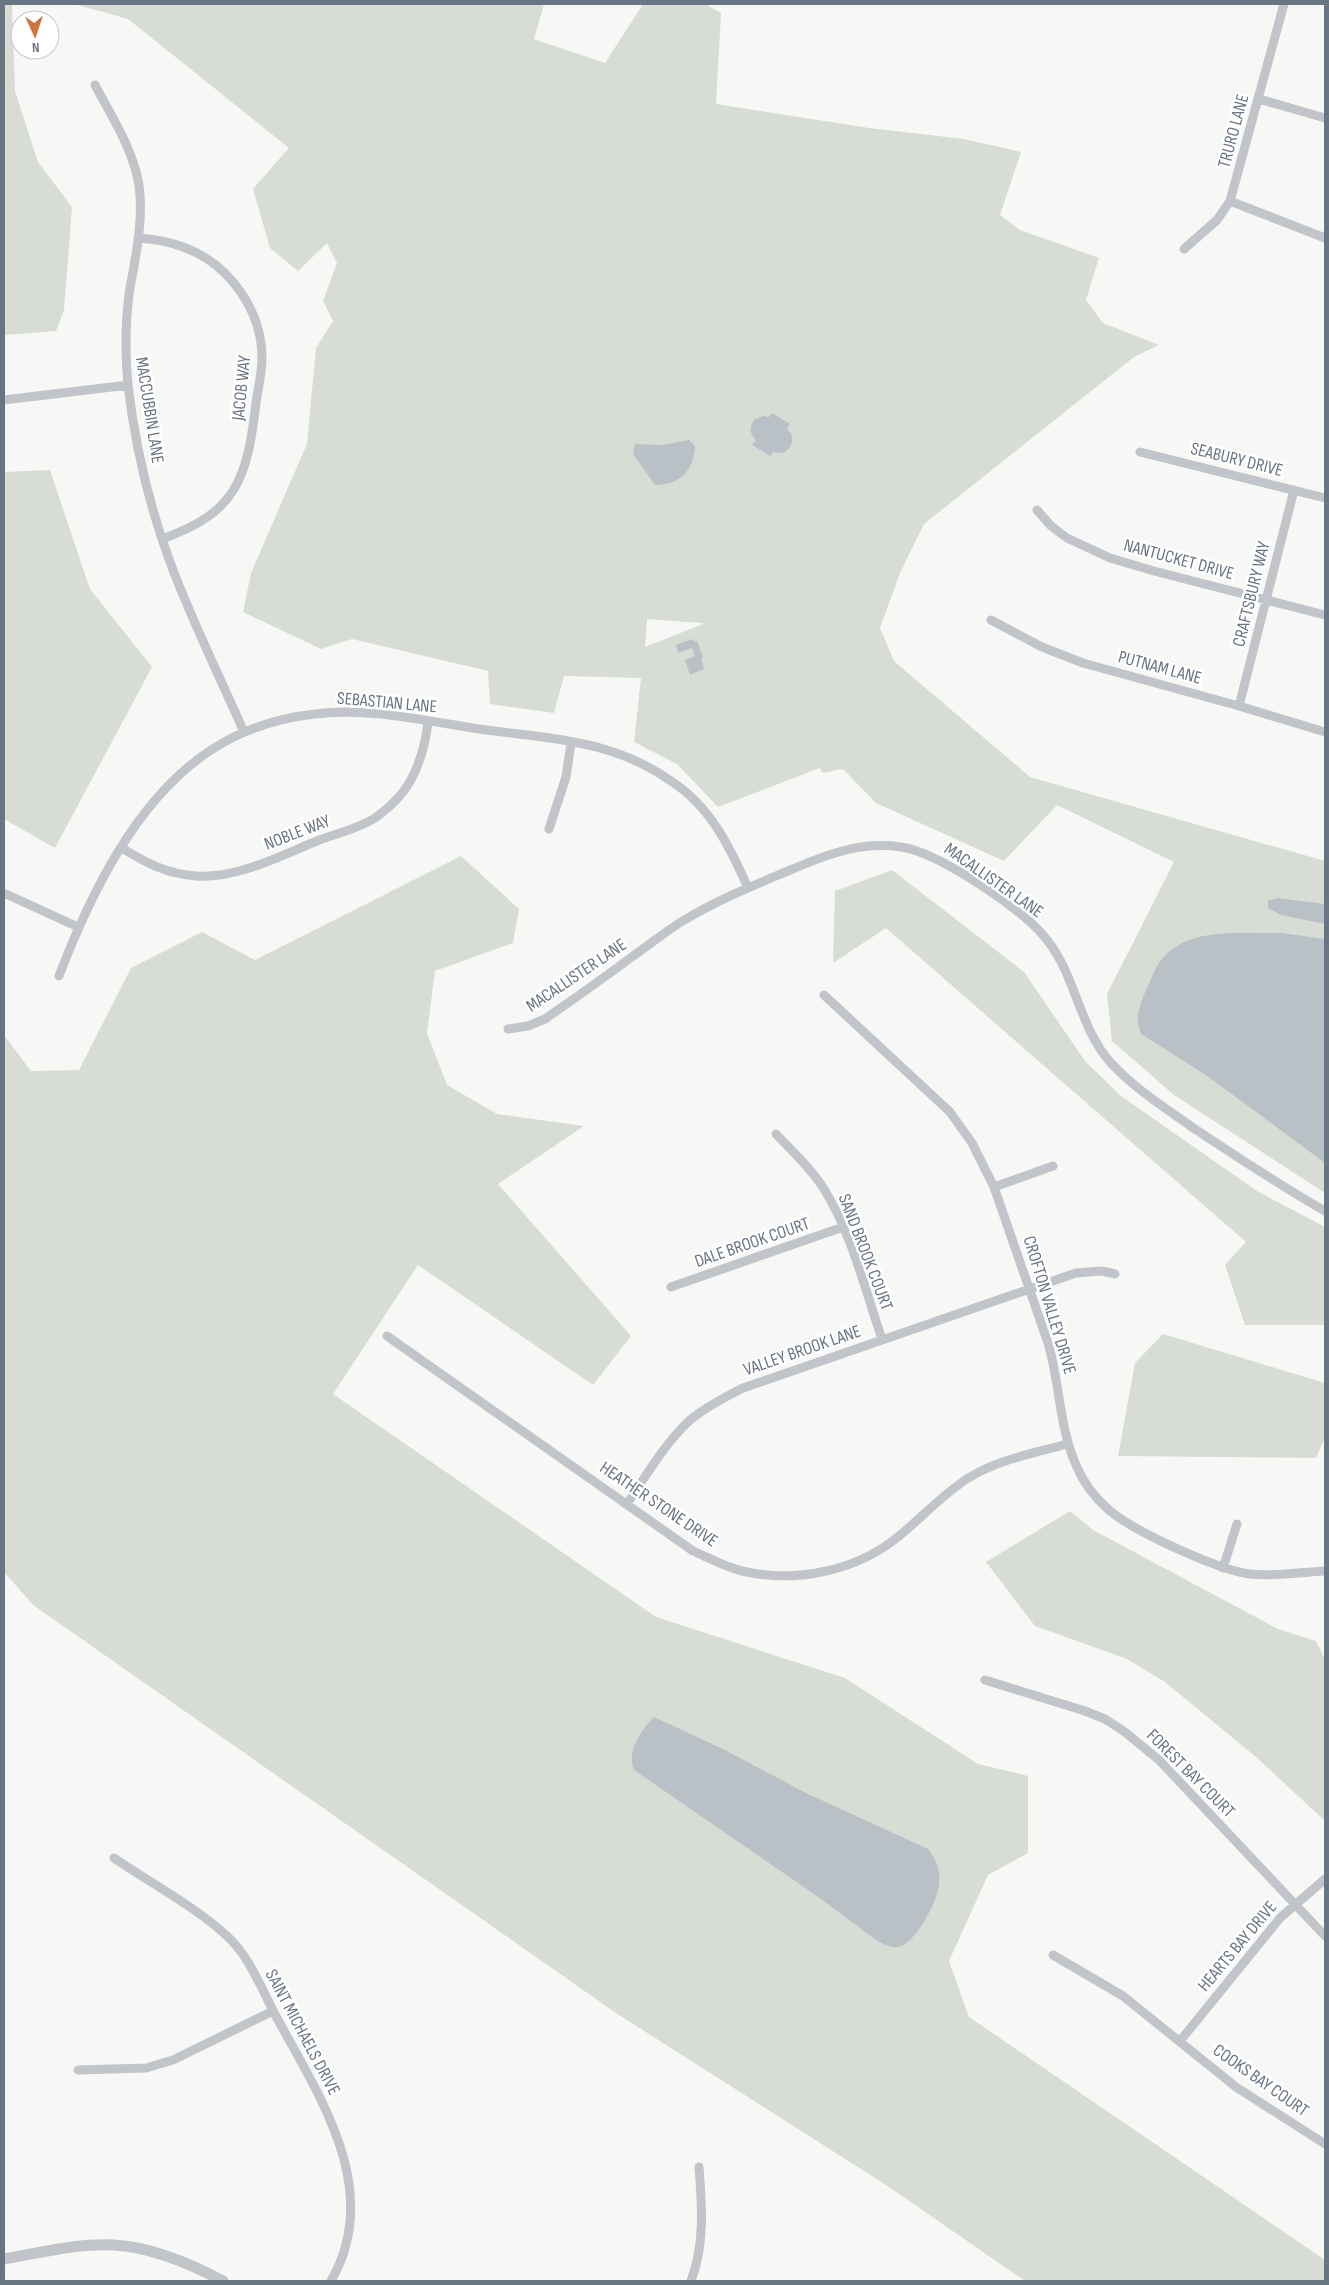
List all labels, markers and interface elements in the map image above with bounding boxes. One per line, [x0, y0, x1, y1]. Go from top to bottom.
north arrow [10, 10, 60, 60]
text: N [31, 39, 40, 56]
street label: TRURO LANE [1214, 92, 1253, 170]
street label: JACOB WAY [228, 354, 255, 423]
street label: MACCUBBIN LANE [131, 355, 168, 465]
street label: SEABURY DRIVE [1189, 438, 1285, 481]
street label: NANTUCKET DRIVE [1122, 535, 1236, 584]
street label: CRAFTSBURY WAY [1228, 539, 1275, 649]
street label: PUTNAM LANE [1116, 646, 1204, 689]
street label: SEBASTIAN LANE [336, 688, 438, 717]
street label: NOBLE WAY [261, 810, 333, 855]
street label: MACALLISTER LANE [940, 838, 1047, 922]
street label: MACALLISTER LANE [522, 934, 630, 1017]
street label: SAND BROOK COURT [834, 1191, 897, 1313]
street label: DALE BROOK COURT [692, 1213, 812, 1272]
street label: CROFTON VALLEY DRIVE [1019, 1233, 1081, 1377]
street label: VALLEY BROOK LANE [741, 1321, 864, 1380]
street label: HEATHER STONE DRIVE [596, 1457, 722, 1552]
street label: FOREST BAY COURT [1142, 1725, 1239, 1822]
street label: HEARTS BAY DRIVE [1193, 1897, 1281, 1996]
street label: SAINT MICHAELS DRIVE [261, 1966, 345, 2099]
street label: COOKS BAY COURT [1209, 2040, 1313, 2121]

